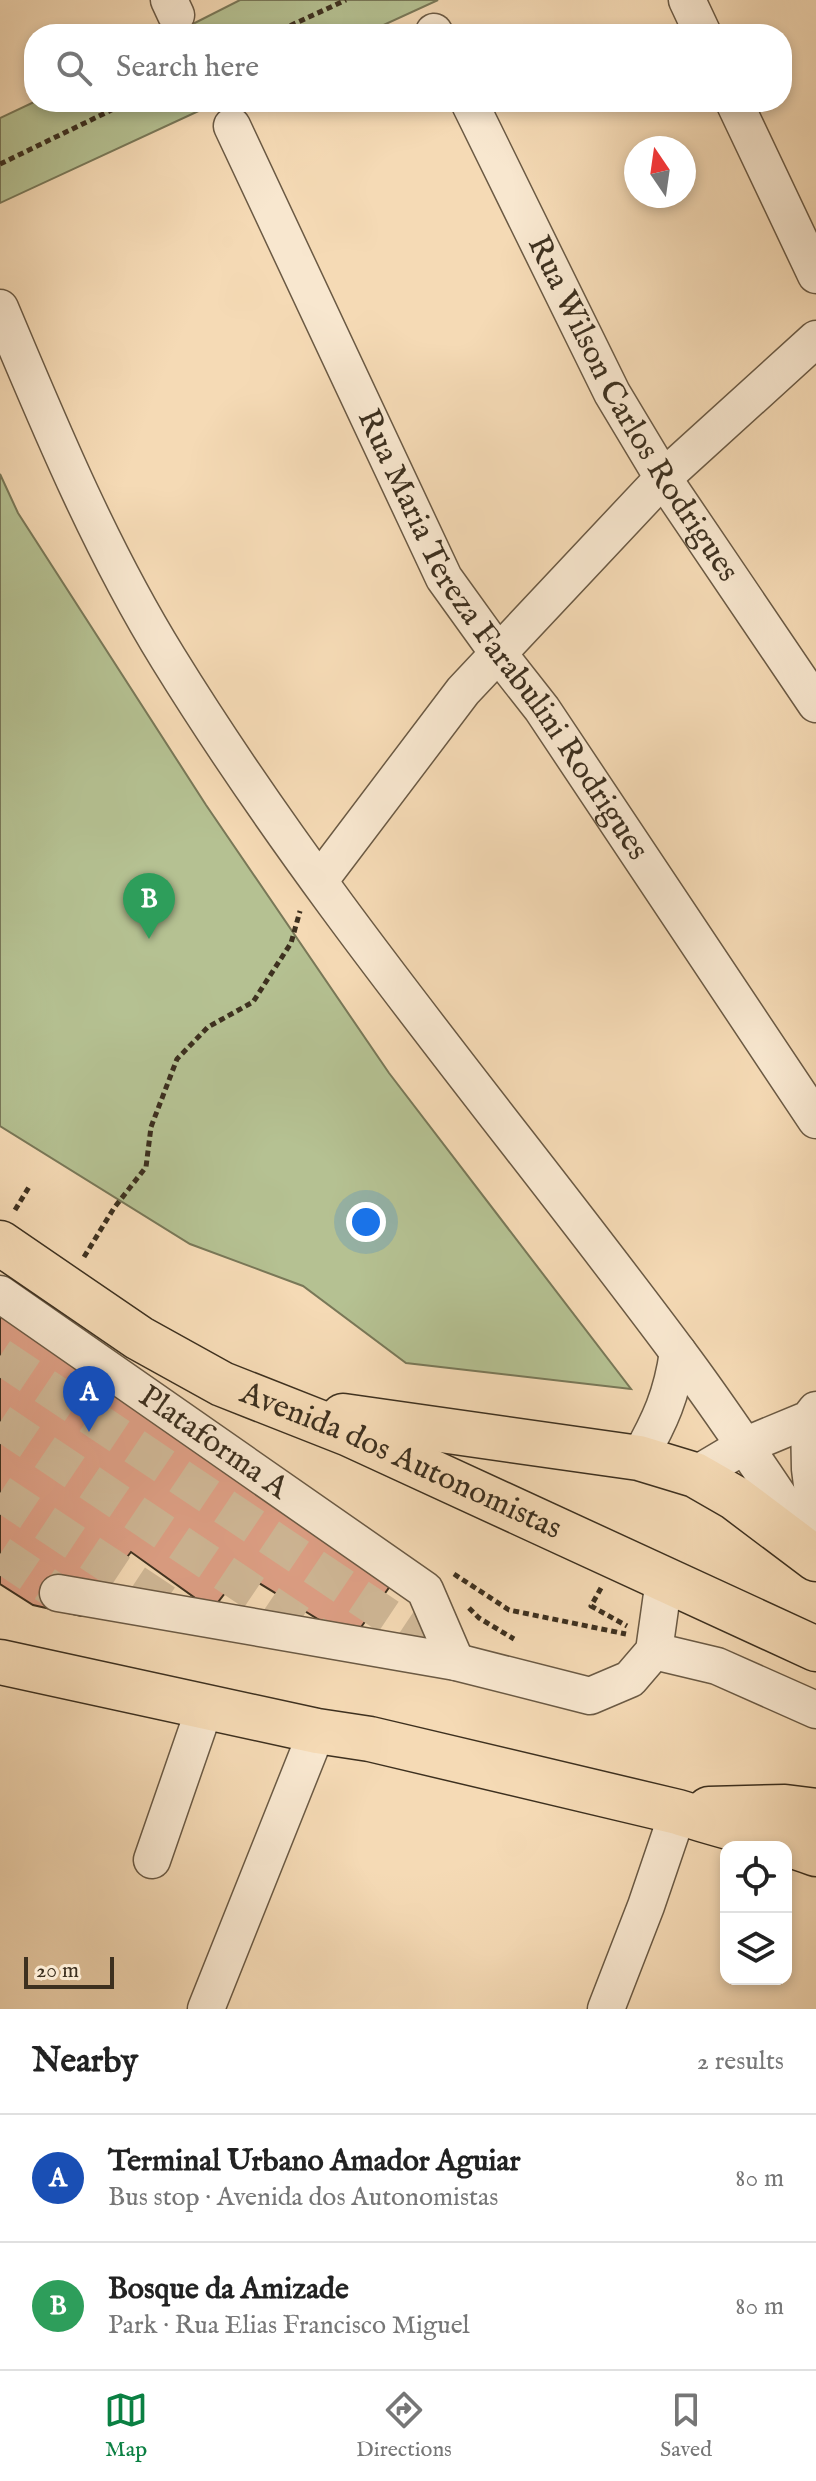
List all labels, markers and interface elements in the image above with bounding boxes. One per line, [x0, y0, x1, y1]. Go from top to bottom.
search box [24, 24, 792, 112]
icon: search [52, 46, 96, 90]
text: Search here [116, 49, 259, 87]
north arrow [624, 136, 696, 208]
street label: Rua Wilson Carlos Rodrigues [517, 229, 748, 590]
street label: Rua Maria Tereza Farabulini Rodrigues [347, 403, 658, 868]
pin: B [123, 873, 175, 939]
your location [346, 1202, 386, 1242]
pin: A [63, 1366, 115, 1432]
street label: Avenida dos Autonomistas [233, 1372, 568, 1549]
street label: Plataforma A [130, 1376, 297, 1510]
map controls [720, 1841, 792, 1985]
button: locate [720, 1841, 792, 1913]
button: layers [720, 1913, 792, 1985]
scale bar [24, 1953, 114, 1989]
text: 20 m [36, 1957, 79, 1985]
text: Nearby [32, 2040, 138, 2083]
text: 2 results [697, 2045, 784, 2078]
text: Terminal Urbano Amador Aguiar [108, 2143, 520, 2181]
text: A [49, 2162, 67, 2195]
text: 80 m [735, 2162, 784, 2195]
text: Bus stop · Avenida dos Autonomistas [108, 2181, 498, 2214]
text: Bosque da Amizade [108, 2271, 349, 2309]
text: B [49, 2290, 67, 2323]
text: 80 m [735, 2290, 784, 2323]
text: Park · Rua Elias Francisco Miguel [108, 2309, 470, 2342]
tab: Map [104, 2388, 148, 2464]
tab: Directions [356, 2388, 452, 2464]
tab: Saved [660, 2388, 712, 2464]

